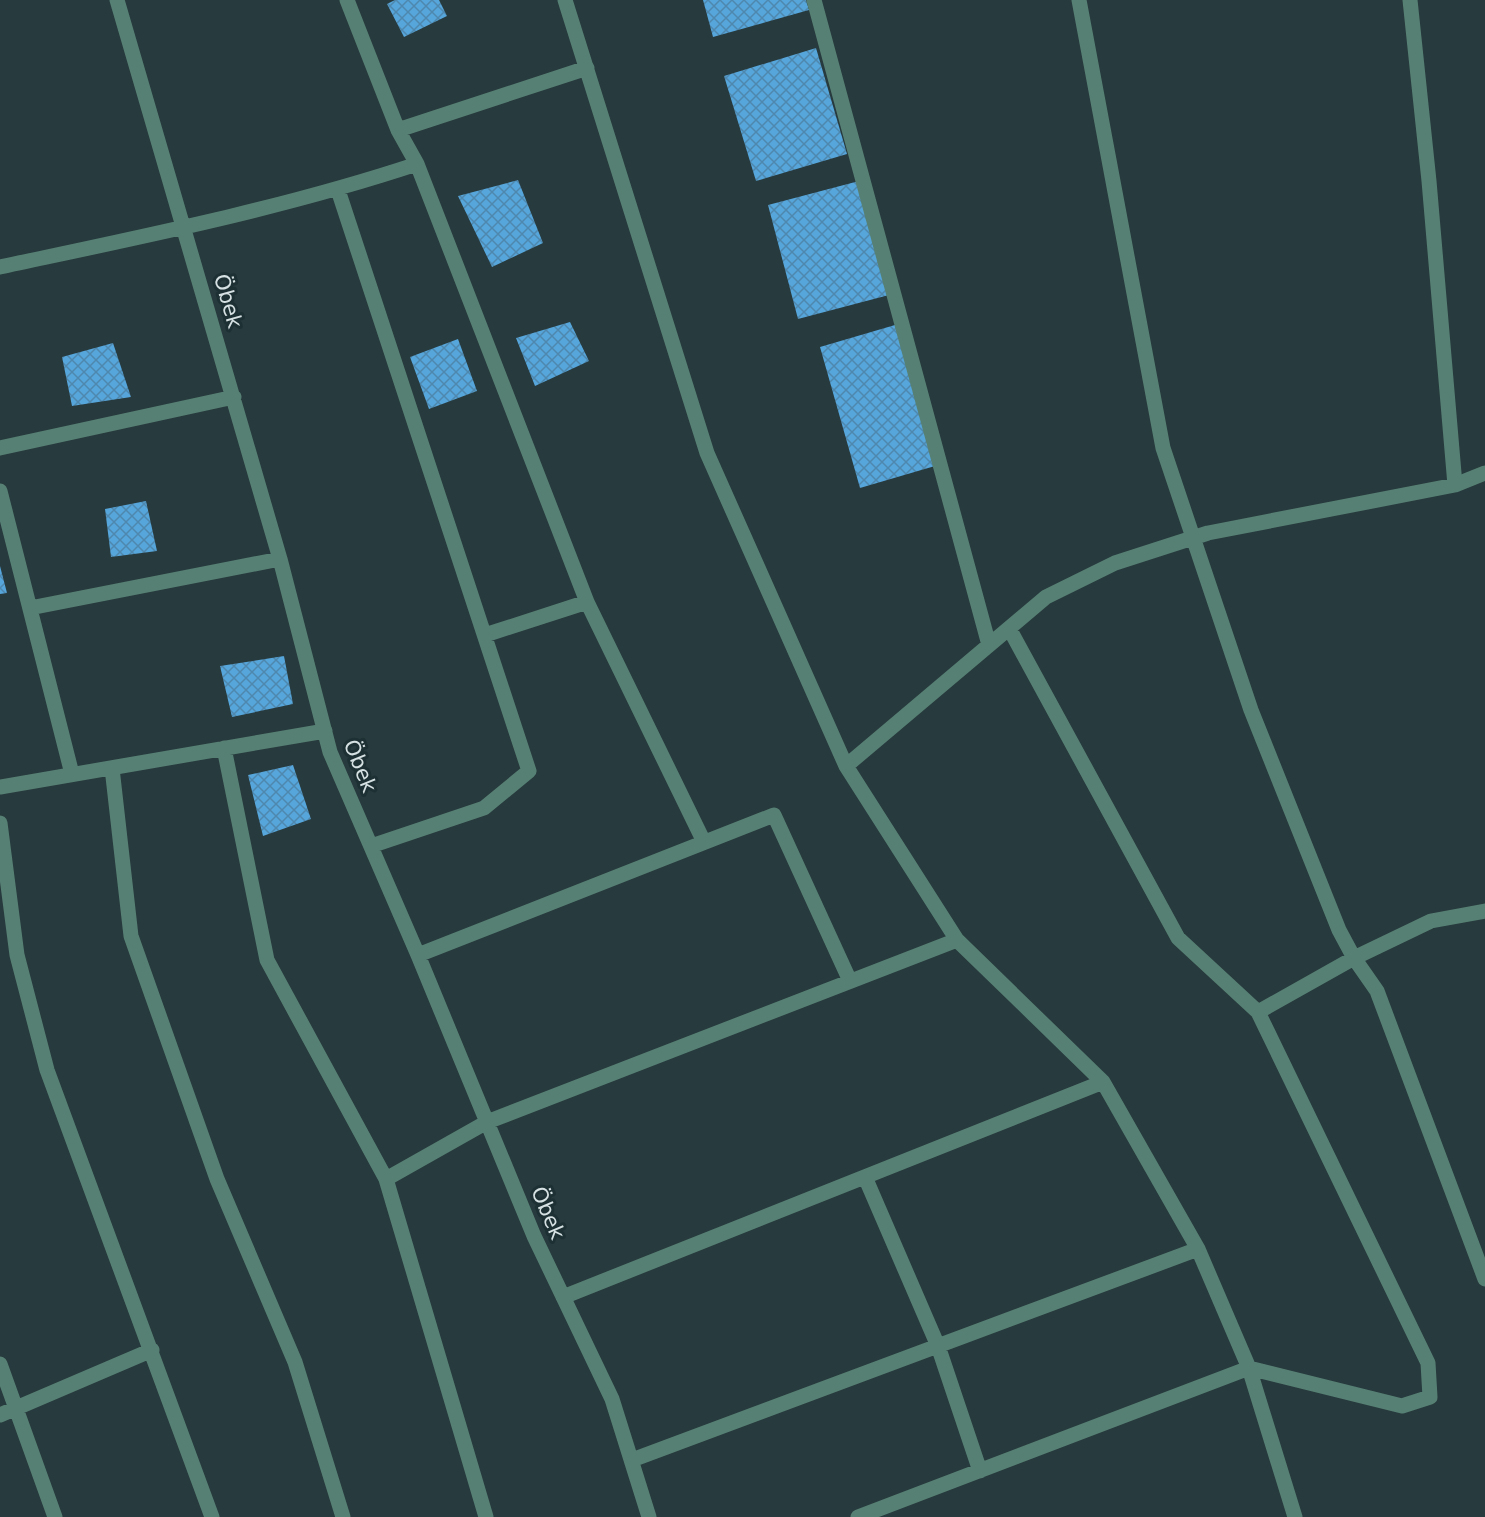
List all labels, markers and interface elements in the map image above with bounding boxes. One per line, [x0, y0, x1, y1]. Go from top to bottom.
street label: Öbek [209, 271, 248, 332]
street label: Öbek [339, 736, 383, 797]
street label: Öbek [526, 1183, 571, 1244]

